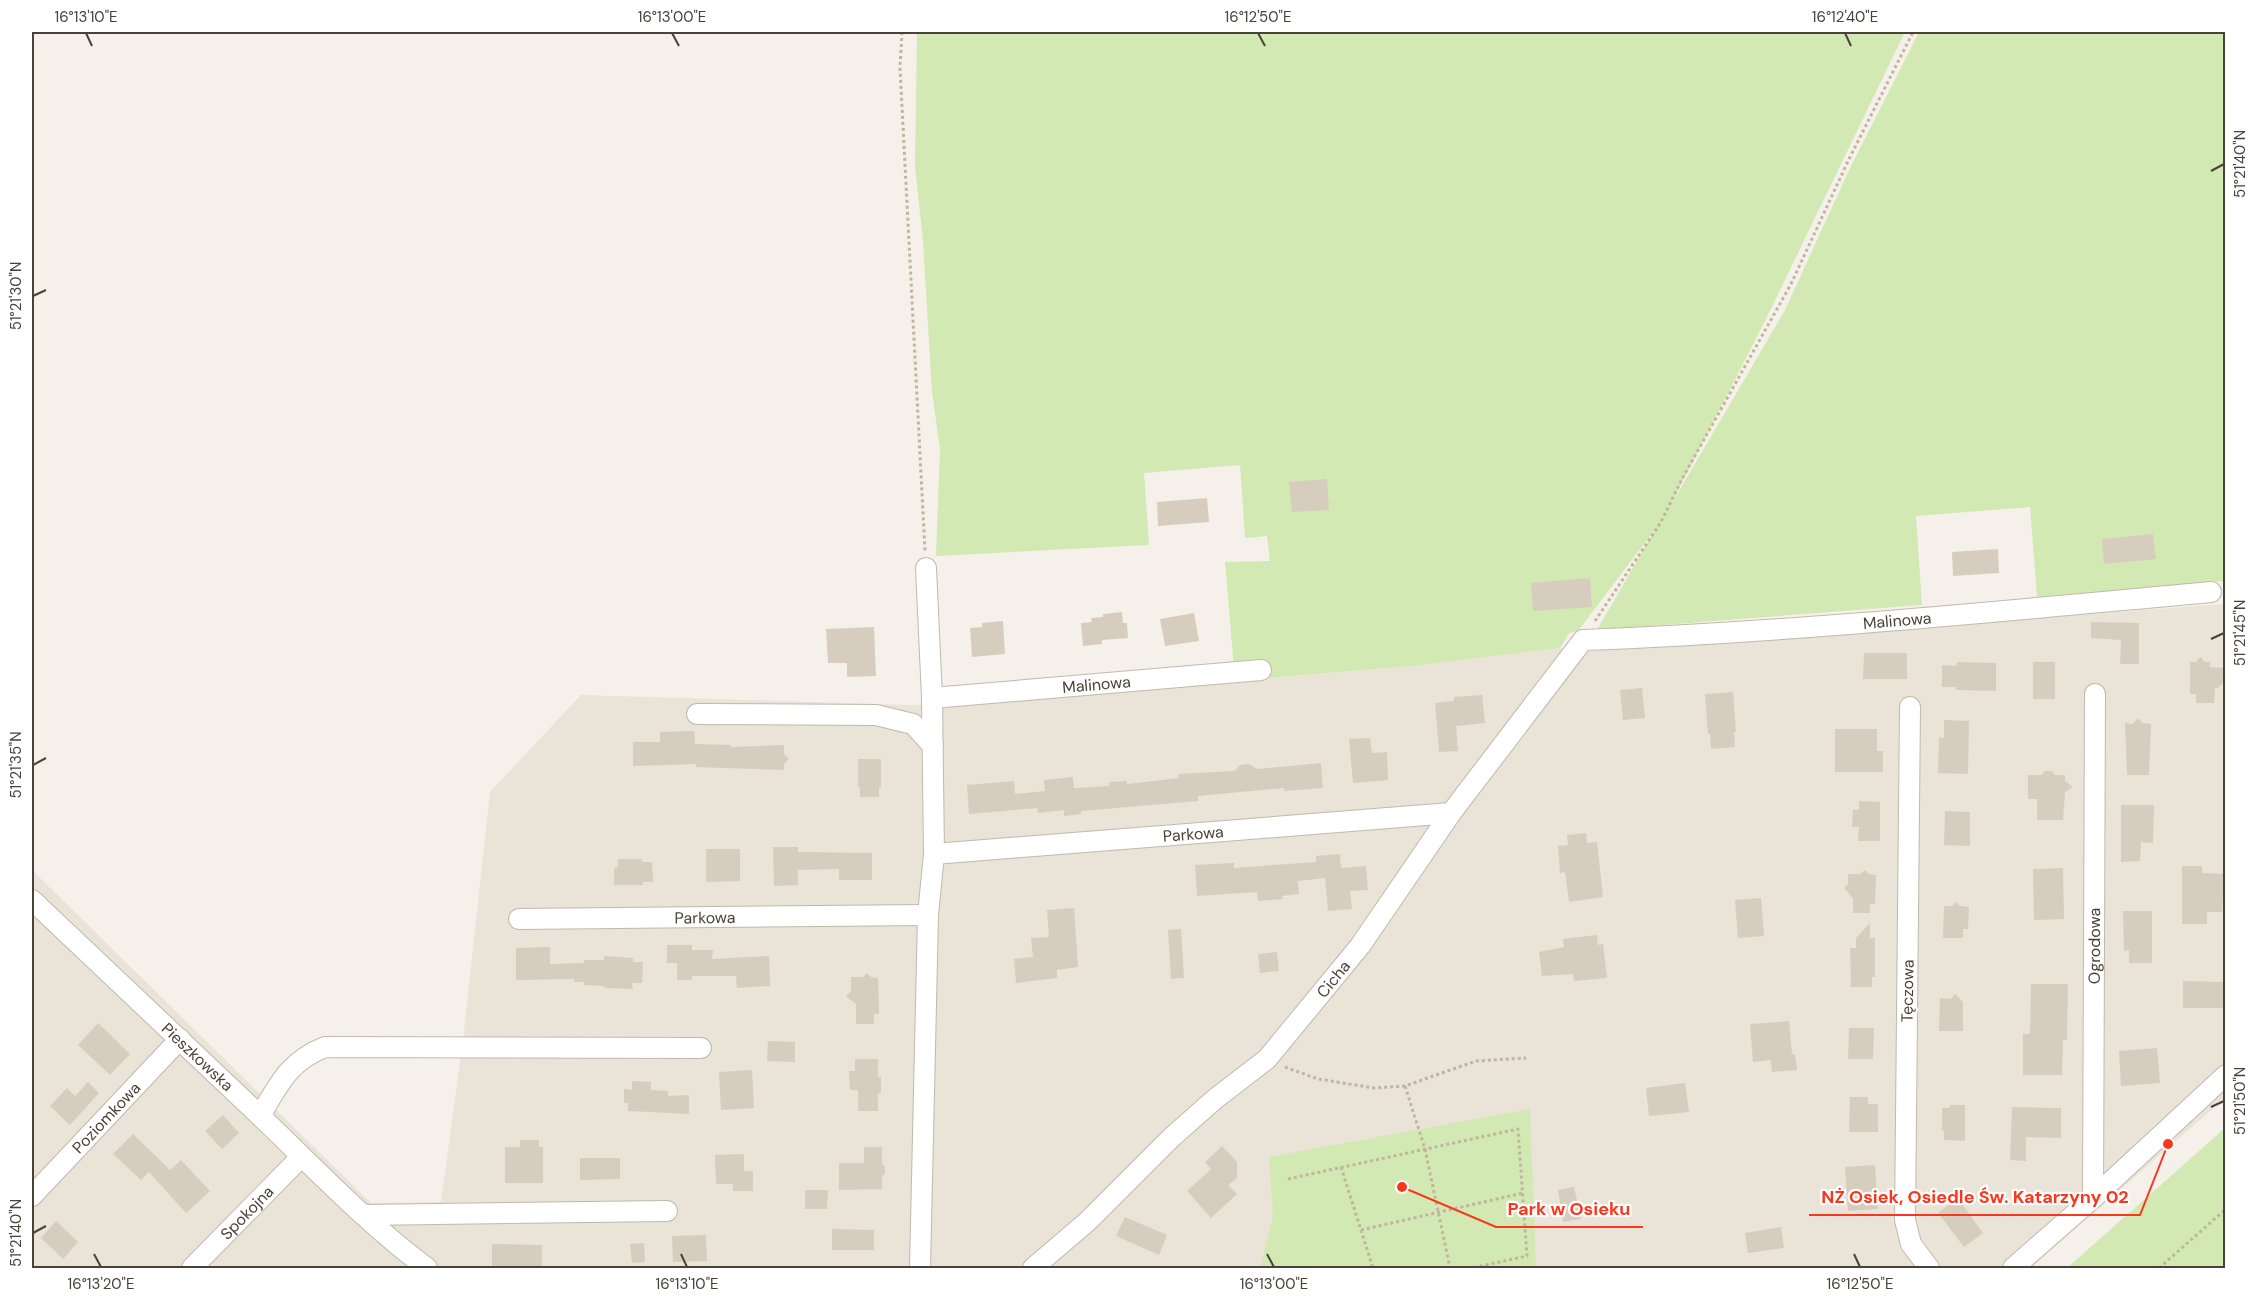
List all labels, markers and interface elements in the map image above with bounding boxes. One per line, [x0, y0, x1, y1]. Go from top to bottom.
text: 16°13'10"E [55, 7, 117, 27]
text: 16°13'00"E [638, 7, 706, 27]
text: 16°12'50"E [1225, 7, 1291, 27]
text: 16°12'40"E [1812, 7, 1878, 27]
text: 51°21'40"N [2230, 130, 2250, 198]
text: 51°21'30"N [6, 262, 26, 330]
text: 51°21'45"N [2230, 600, 2250, 666]
street label: Malinowa [1862, 607, 1932, 634]
street label: Malinowa [1061, 671, 1132, 698]
text: 51°21'35"N [6, 731, 26, 799]
street label: Parkowa [1162, 821, 1224, 847]
street label: Parkowa [674, 907, 736, 928]
street label: Ogrodowa [2084, 908, 2105, 984]
street label: Cicha [1312, 956, 1355, 1002]
street label: Tęczowa [1896, 959, 1919, 1023]
street label: Pieszkowska [157, 1018, 238, 1096]
text: 51°21'50"N [2230, 1067, 2250, 1135]
street label: Poziomkowa [68, 1078, 145, 1158]
callout: NŻ Osiek, Osiedle Św. Katarzyny 02 [1809, 1179, 2140, 1215]
street label: Spokojna [216, 1181, 278, 1244]
text: NŻ Osiek, Osiedle Św. Katarzyny 02 [1821, 1185, 2129, 1209]
callout: Park w Osieku [1496, 1191, 1643, 1227]
text: Park w Osieku [1508, 1197, 1630, 1221]
text: 51°21'40"N [6, 1199, 26, 1267]
text: 16°13'20"E [68, 1274, 134, 1294]
text: 16°13'10"E [656, 1274, 718, 1294]
text: 16°13'00"E [1240, 1274, 1308, 1294]
text: 16°12'50"E [1827, 1274, 1893, 1294]

